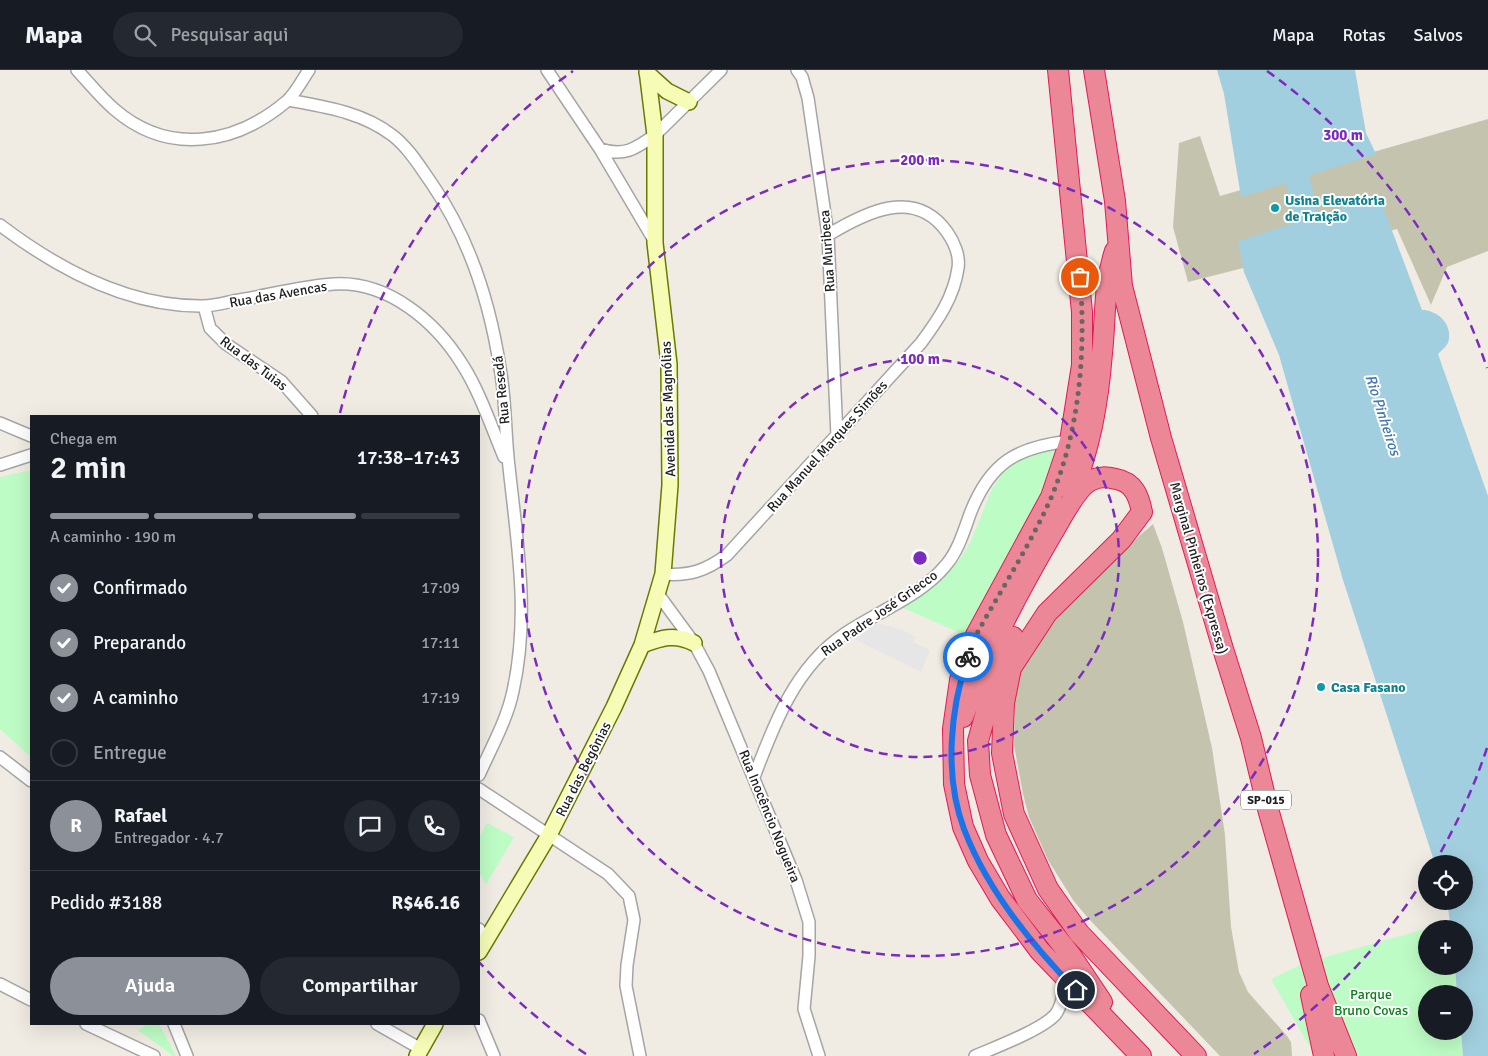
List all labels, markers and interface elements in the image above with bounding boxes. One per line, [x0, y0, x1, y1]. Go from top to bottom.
search box [113, 12, 463, 57]
text: Mapa [25, 20, 83, 50]
icon: search [131, 21, 159, 49]
text: Pesquisar aqui [171, 23, 288, 47]
text: Mapa [1272, 24, 1315, 46]
text: Rotas [1343, 24, 1386, 46]
text: Salvos [1414, 24, 1463, 46]
text: 300 m [1323, 126, 1363, 144]
text: 200 m [900, 151, 940, 169]
place label: Usina Elevatória de Traição [1285, 192, 1385, 225]
marker: Usina Elevatória de Traição [1269, 202, 1281, 214]
street label: Rua Muribeca [816, 209, 839, 293]
pin [1059, 256, 1101, 298]
icon: bag [1066, 263, 1094, 291]
street label: Rua das Avencas [228, 278, 328, 311]
street label: Rua das Tuias [217, 333, 291, 394]
street label: Avenida das Magnólias [658, 341, 679, 477]
text: 100 m [900, 350, 940, 368]
street label: Rua Resedá [489, 355, 514, 425]
water label: Rio Pinheiros [1361, 372, 1405, 459]
street label: Rua Manuel Marques Simões [764, 377, 891, 516]
text: Chega em [50, 429, 117, 449]
text: 17:38–17:43 [357, 446, 460, 470]
text: 2 min [50, 448, 127, 487]
street label: Marginal Pinheiros (Expressa) [1166, 480, 1231, 656]
text: A caminho · 190 m [50, 527, 176, 547]
centre of rings [911, 549, 929, 567]
street label: Rua Padre José Griecco [818, 567, 941, 660]
icon: check [50, 574, 78, 602]
text: Confirmado [93, 576, 187, 600]
text: 17:09 [421, 578, 460, 598]
icon: check [50, 629, 78, 657]
text: Preparando [93, 631, 186, 655]
courier [943, 632, 993, 682]
text: 17:11 [421, 633, 460, 653]
icon: bike [954, 643, 982, 671]
place label: Casa Fasano [1331, 679, 1406, 696]
marker: Casa Fasano [1315, 681, 1327, 693]
icon: check [50, 684, 78, 712]
text: A caminho [93, 686, 178, 710]
text: 17:19 [421, 688, 460, 708]
street label: Rua das Begônias [552, 719, 615, 820]
text: Entregue [93, 741, 167, 765]
street label: Rua Inocêncio Nogueira [735, 747, 804, 885]
road number: SP-015 [1241, 790, 1291, 810]
button: chat [344, 800, 396, 852]
button: phone [408, 800, 460, 852]
text: Rafael [114, 804, 167, 828]
text: R [70, 814, 82, 838]
text: Entregador · 4.7 [114, 828, 224, 848]
map controls [1418, 855, 1473, 1040]
button: locate [1418, 855, 1473, 910]
text: Pedido #3188 [50, 891, 162, 915]
text: R$46.16 [392, 891, 460, 915]
button: + [1418, 920, 1473, 975]
button: Ajuda [50, 957, 250, 1015]
button: Compartilhar [260, 957, 460, 1015]
pin [1055, 969, 1097, 1011]
icon: home [1062, 976, 1090, 1004]
button: − [1418, 985, 1473, 1040]
park label: Parque Bruno Covas [1334, 986, 1408, 1019]

